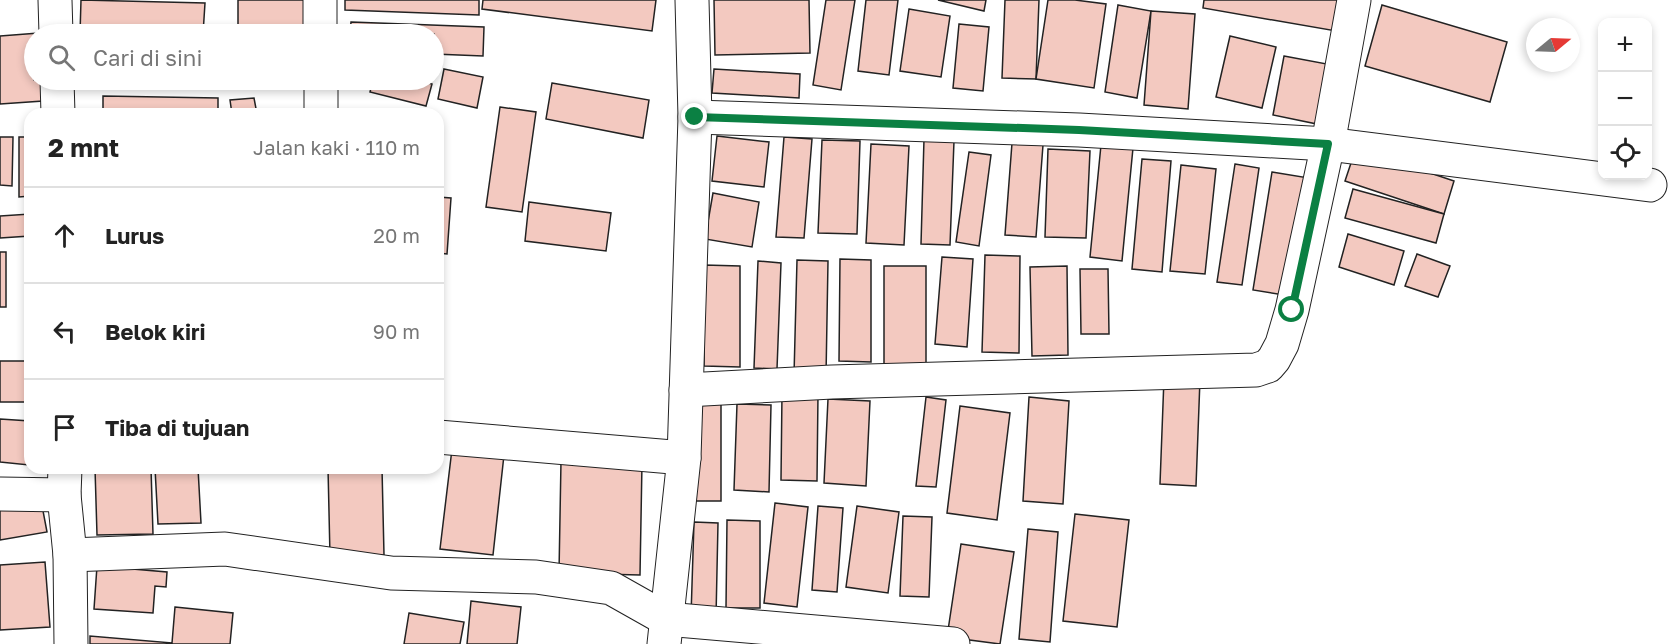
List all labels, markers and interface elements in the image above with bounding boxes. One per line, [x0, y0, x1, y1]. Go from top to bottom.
north arrow [1526, 18, 1580, 72]
map controls [1598, 18, 1652, 180]
button: + [1598, 18, 1652, 72]
search box [24, 24, 444, 90]
icon: search [45, 41, 78, 74]
text: Cari di sini [93, 44, 202, 71]
button: − [1598, 72, 1652, 126]
route end [681, 103, 707, 129]
button: locate [1598, 126, 1652, 180]
text: 2 mnt [48, 132, 119, 163]
text: Jalan kaki · 110 m [253, 135, 420, 159]
icon: ahead [48, 219, 81, 252]
text: Lurus [105, 222, 164, 249]
text: 20 m [373, 223, 420, 247]
route start [1278, 296, 1304, 322]
icon: left [48, 315, 81, 348]
text: Belok kiri [105, 318, 206, 345]
text: 90 m [373, 319, 420, 343]
icon: arrive [48, 411, 81, 444]
text: Tiba di tujuan [105, 414, 249, 441]

